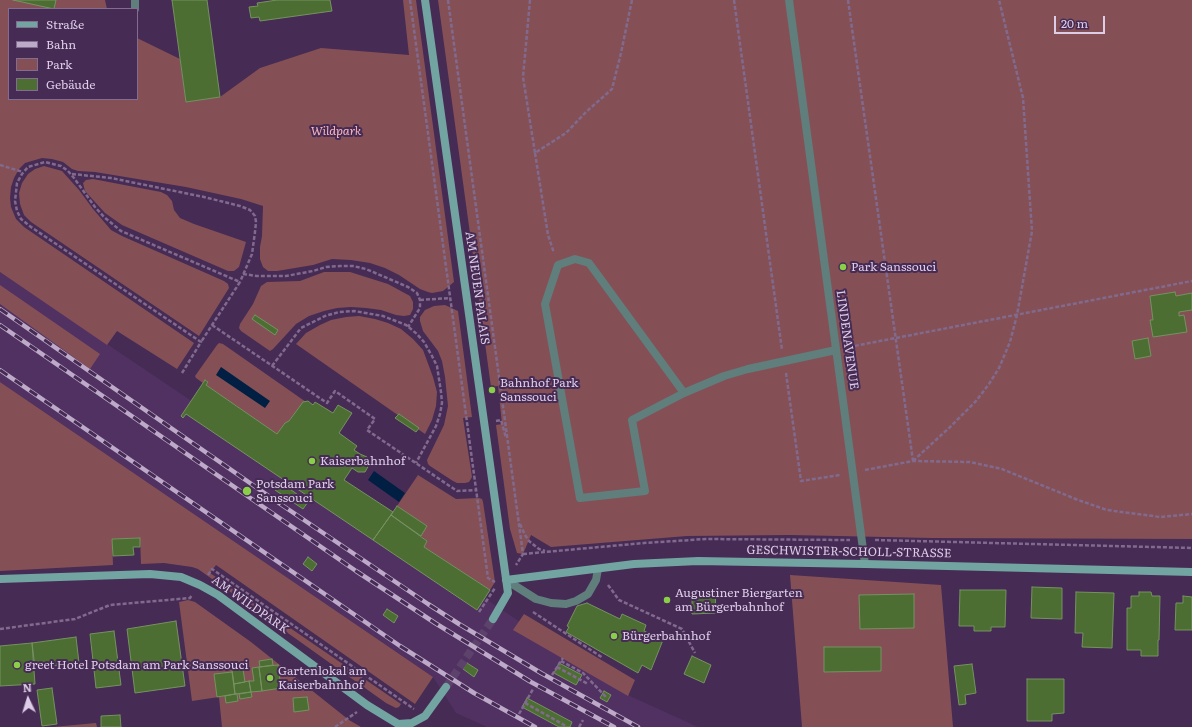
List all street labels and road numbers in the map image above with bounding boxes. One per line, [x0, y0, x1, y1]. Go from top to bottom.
street label: AM NEUEN PALAIS [462, 230, 492, 346]
street label: LINDENAVENUE [833, 289, 861, 391]
street label: GESCHWISTER-SCHOLL-STRASSE [746, 543, 952, 561]
street label: AM WILDPARK [209, 573, 291, 637]

